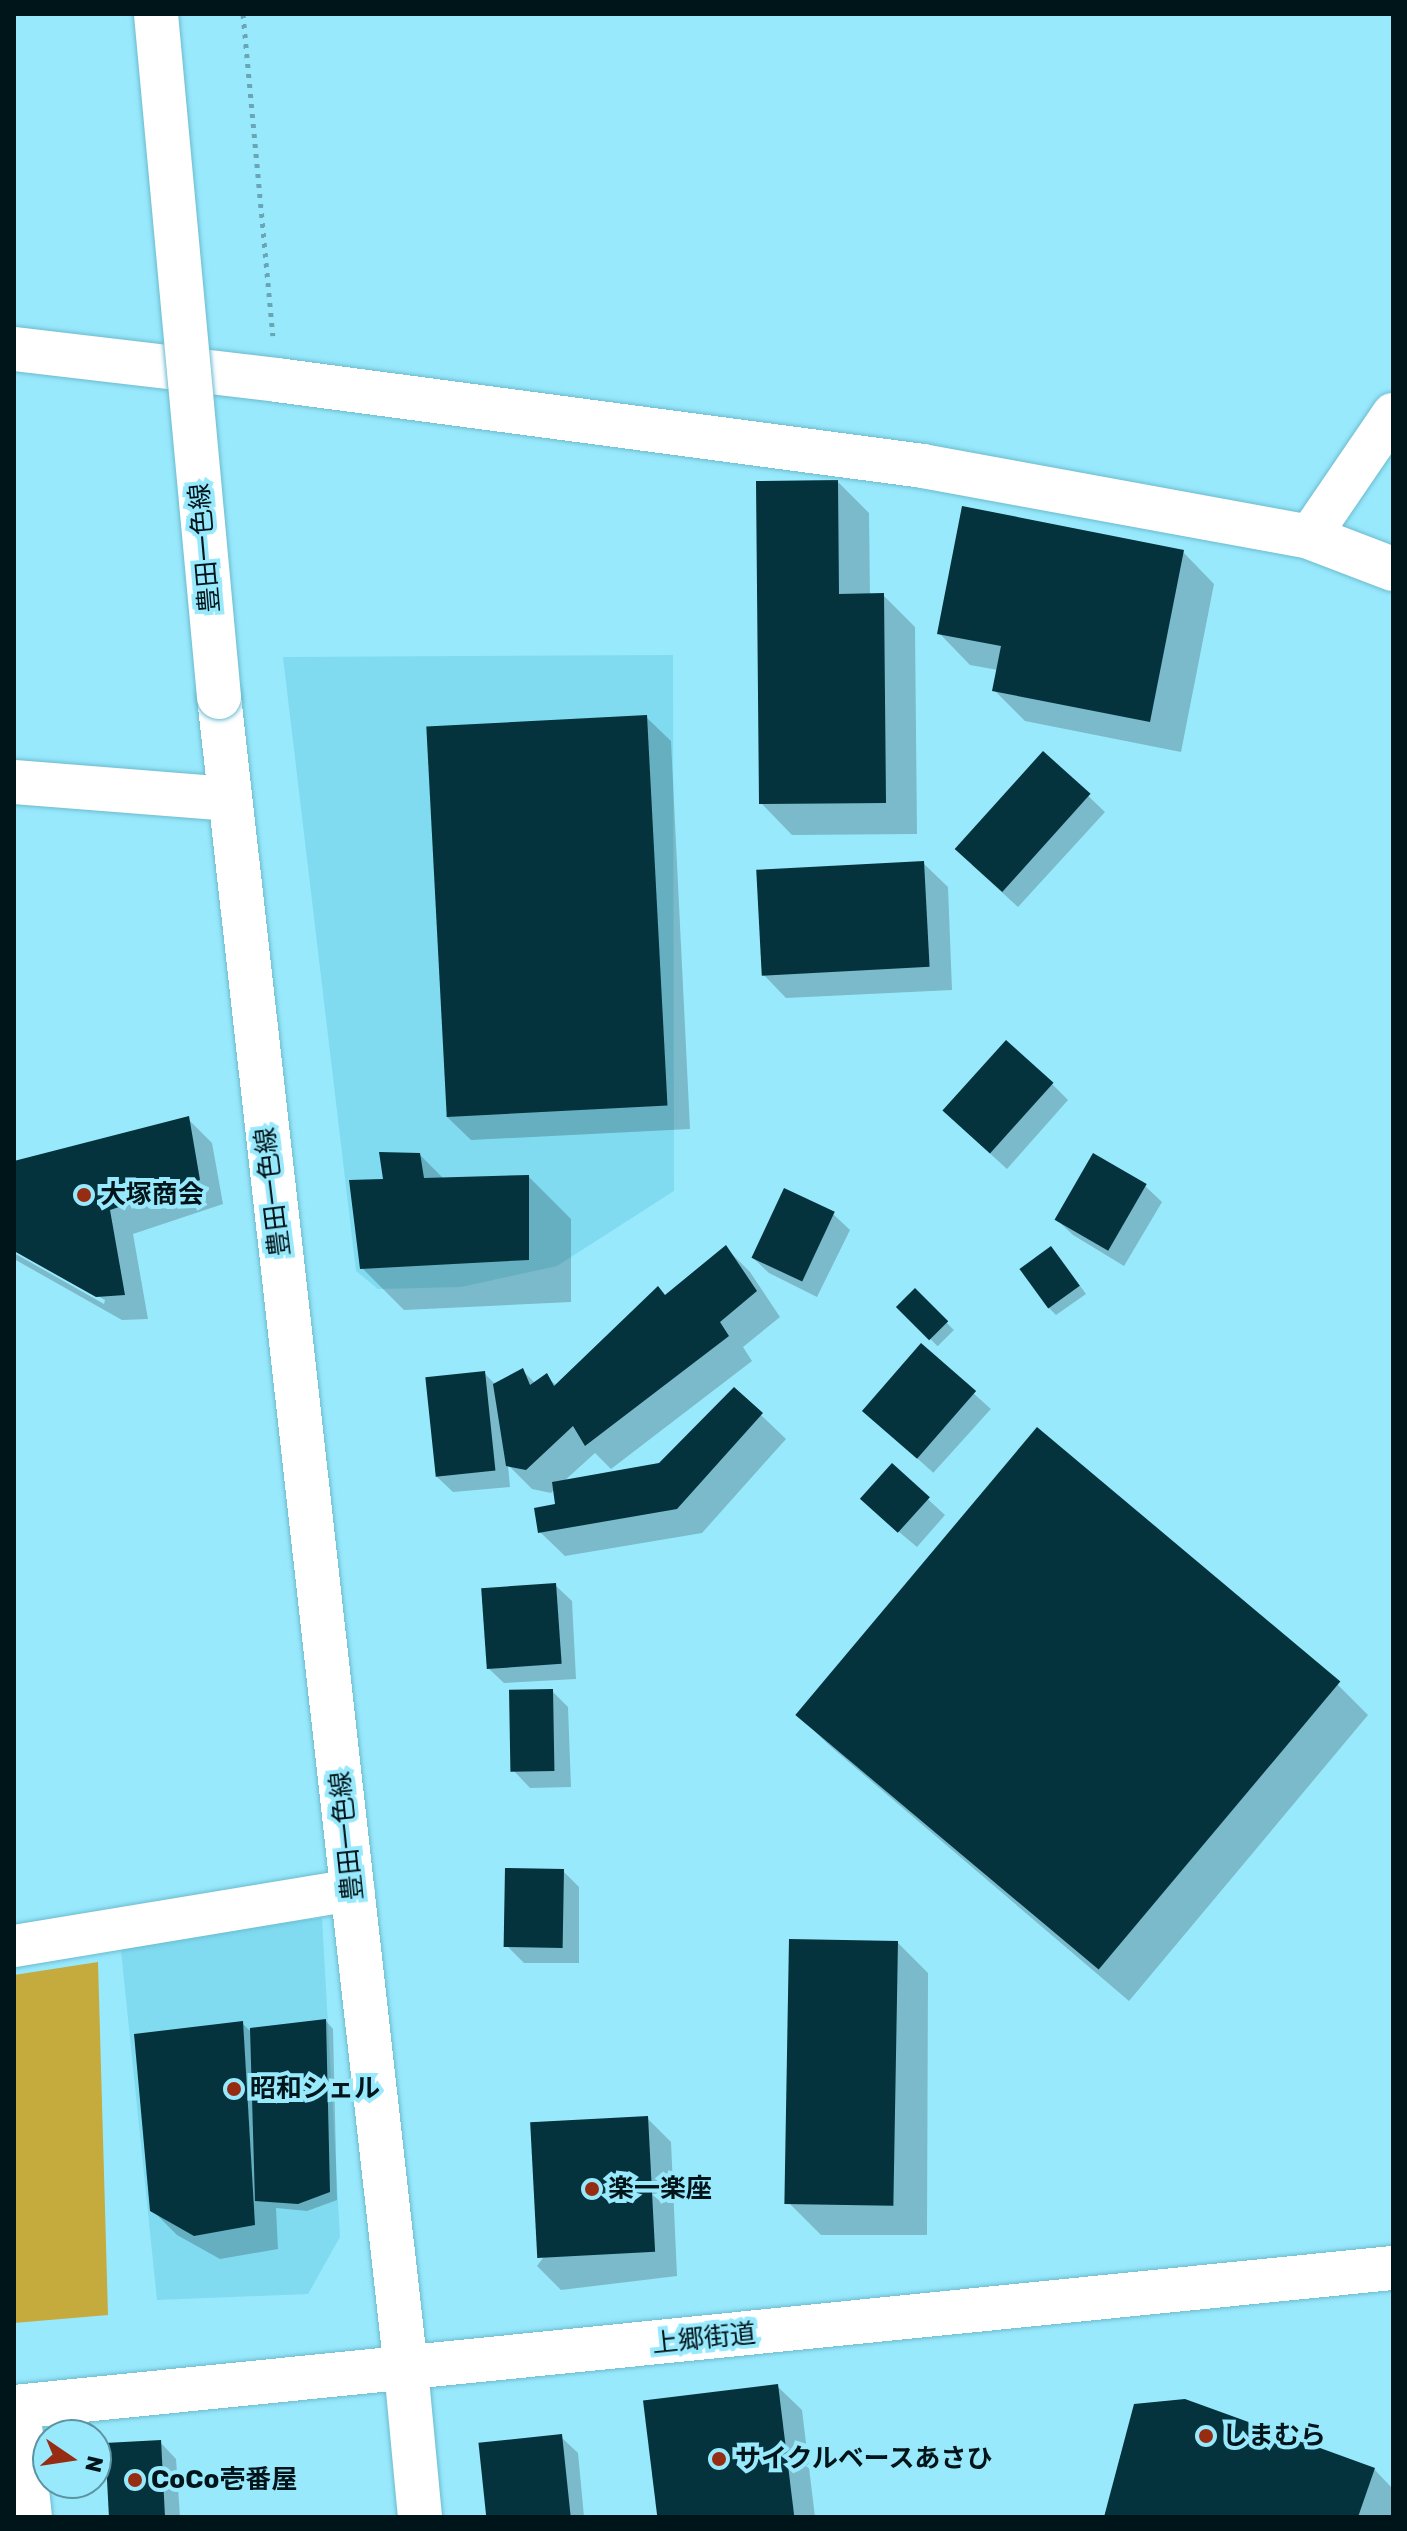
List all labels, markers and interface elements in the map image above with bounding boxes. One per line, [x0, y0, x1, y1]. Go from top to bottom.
street label: 豊田一色線 [184, 482, 226, 614]
street label: 豊田一色線 [250, 1126, 296, 1258]
place label: 大塚商会 [100, 1179, 204, 1211]
marker: 大塚商会 [75, 1186, 93, 1204]
street label: 豊田一色線 [325, 1770, 369, 1902]
place label: 昭和シェル [250, 2073, 380, 2105]
marker: 昭和シェル [225, 2080, 243, 2098]
place label: 楽一楽座 [608, 2173, 712, 2205]
marker: 楽一楽座 [583, 2180, 601, 2198]
street label: 上郷街道 [651, 2318, 757, 2360]
north arrow [32, 2419, 112, 2499]
place label: しまむら [1222, 2420, 1326, 2452]
marker: しまむら [1197, 2427, 1215, 2445]
place label: サイクルベースあさひ [735, 2443, 995, 2475]
marker: サイクルベースあさひ [710, 2450, 728, 2468]
text: N [79, 2453, 109, 2475]
place label: CoCo壱番屋 [151, 2464, 297, 2496]
marker: CoCo壱番屋 [126, 2471, 144, 2489]

